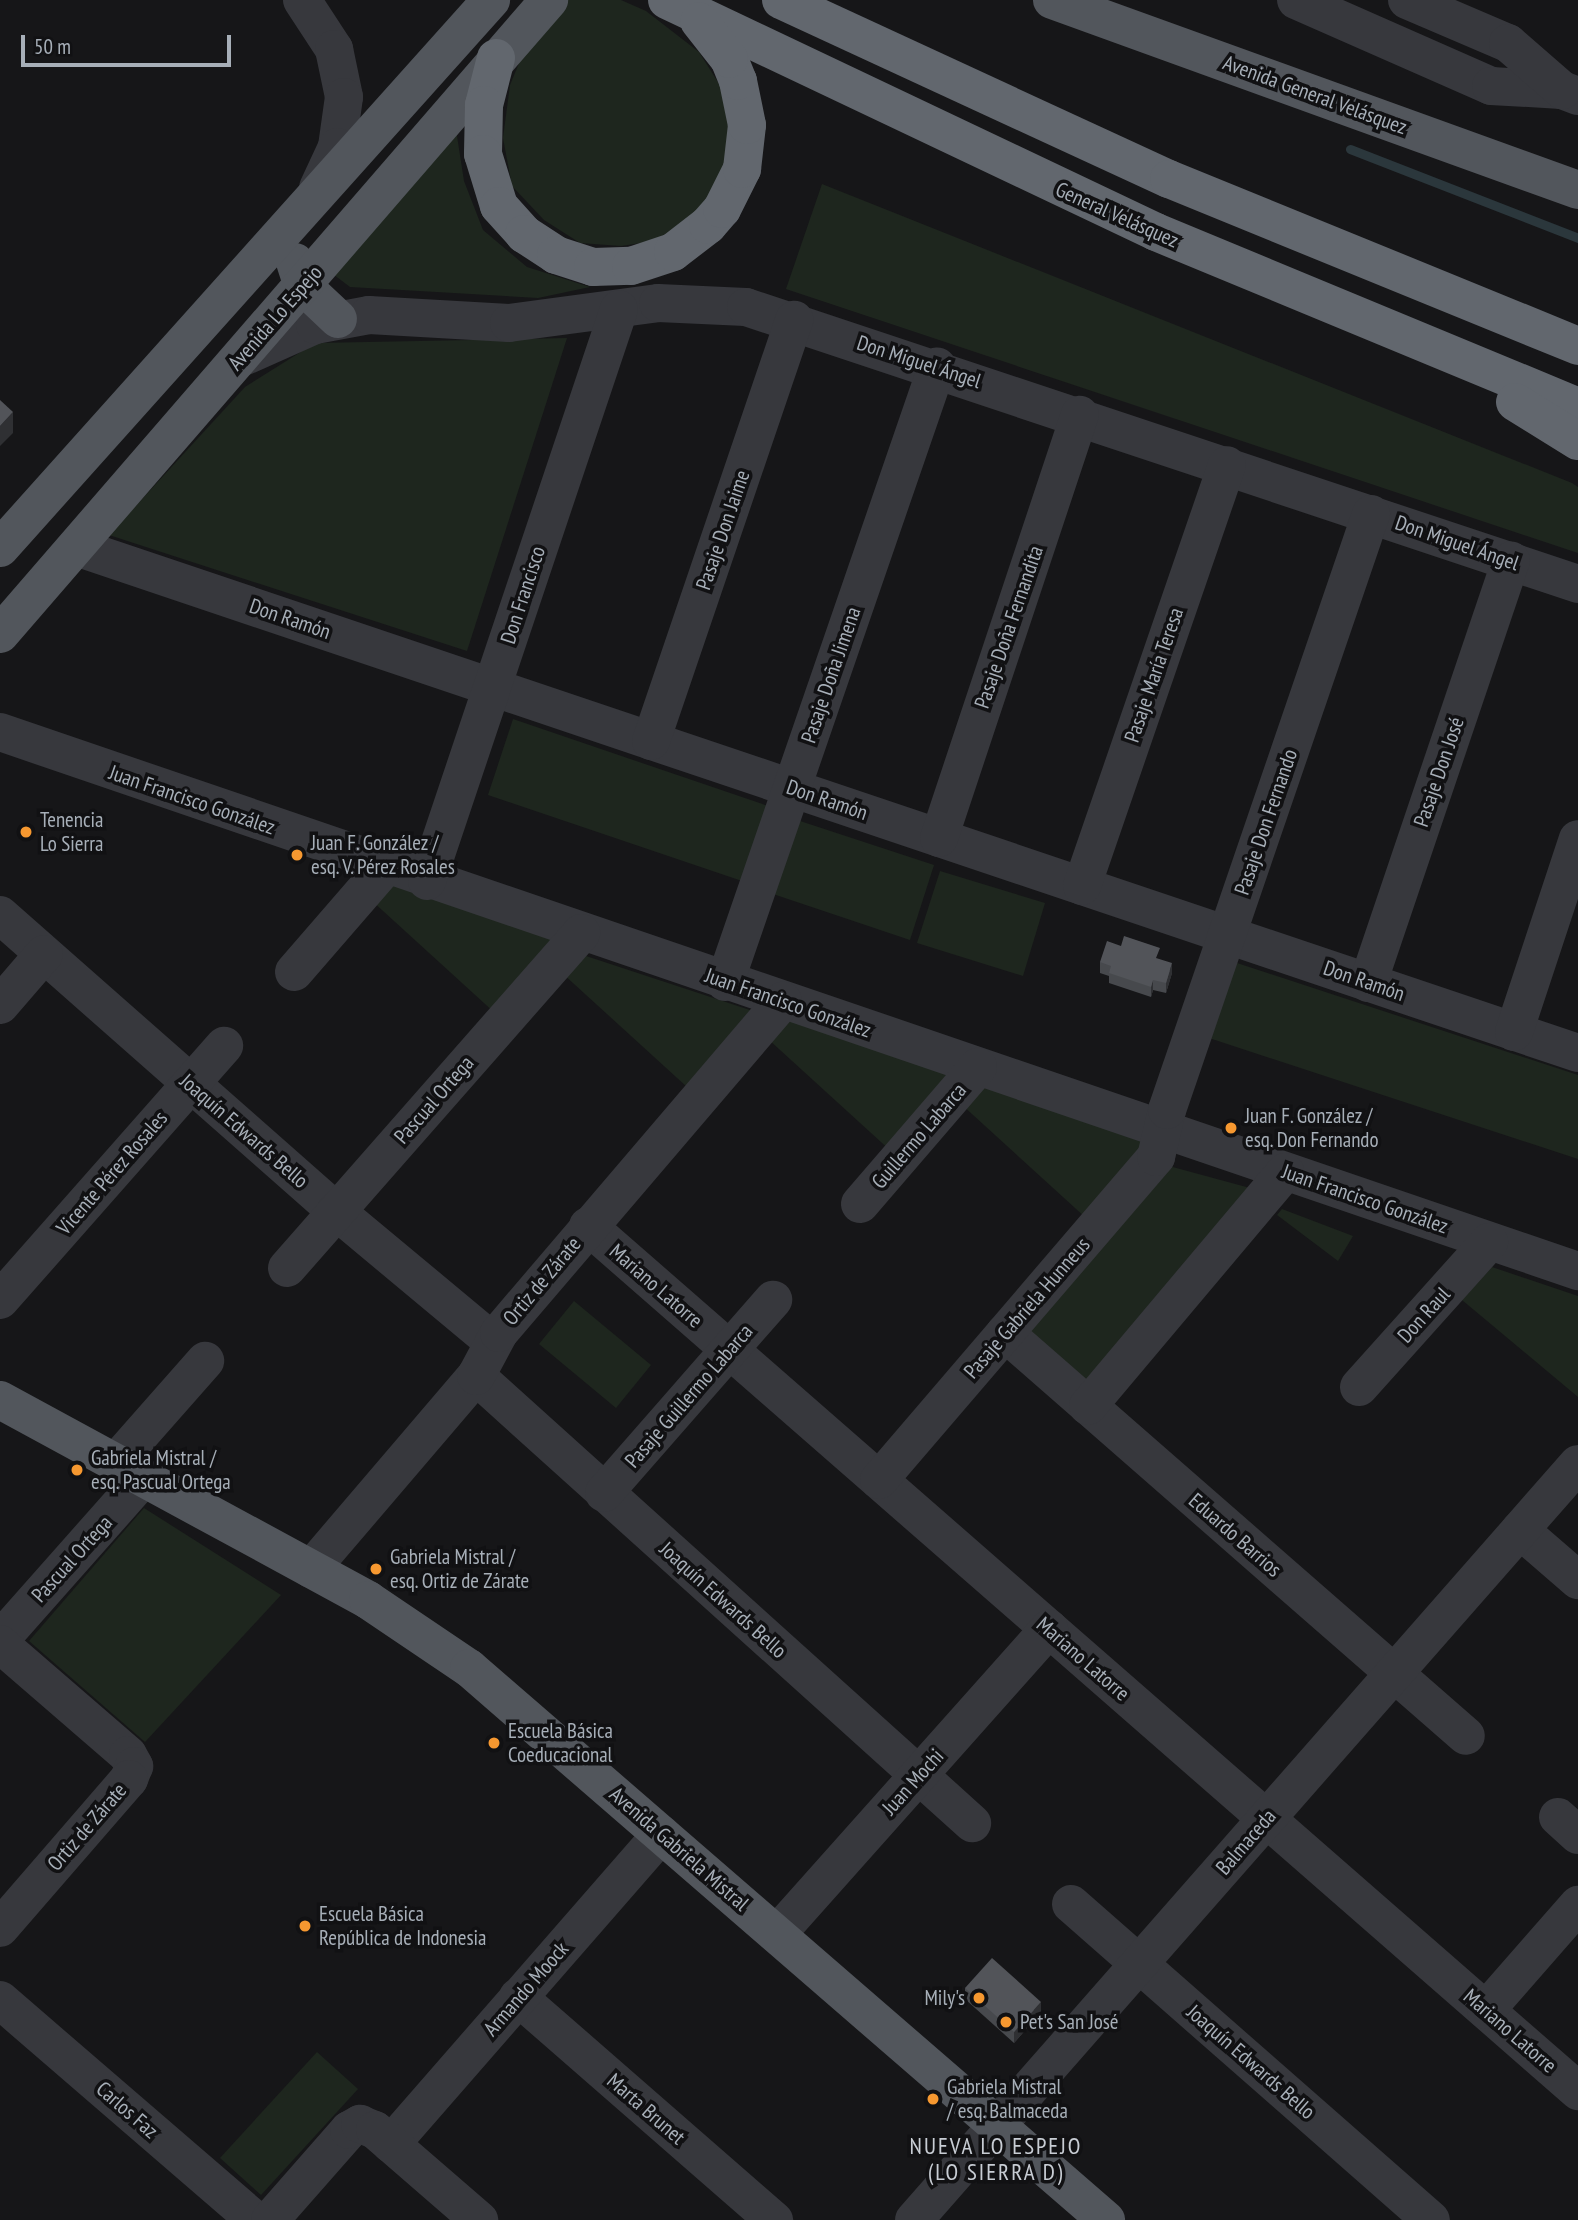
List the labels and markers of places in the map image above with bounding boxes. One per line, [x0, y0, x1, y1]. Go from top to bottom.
place label: Tenencia Lo Sierra [40, 807, 103, 857]
marker: Tenencia Lo Sierra [18, 824, 34, 840]
place label: Juan F. González / esq. V. Pérez Rosales [311, 830, 459, 880]
marker: Juan F. González / esq. V. Pérez Rosales [289, 847, 305, 863]
place label: Juan F. González / esq. Don Fernando [1245, 1103, 1380, 1153]
marker: Juan F. González / esq. Don Fernando [1223, 1120, 1239, 1136]
place label: Gabriela Mistral / esq. Pascual Ortega [91, 1445, 232, 1495]
marker: Gabriela Mistral / esq. Pascual Ortega [69, 1462, 85, 1478]
place label: Gabriela Mistral / esq. Ortiz de Zárate [390, 1544, 531, 1594]
marker: Gabriela Mistral / esq. Ortiz de Zárate [368, 1561, 384, 1577]
place label: Escuela Básica Coeducacional [508, 1718, 613, 1768]
marker: Escuela Básica Coeducacional [486, 1735, 502, 1751]
place label: Escuela Básica República de Indonesia [319, 1901, 487, 1951]
marker: Escuela Básica República de Indonesia [297, 1918, 313, 1934]
place label: Mily's [924, 1985, 965, 2011]
marker: Mily's [971, 1990, 987, 2006]
place label: Pet's San José [1020, 2009, 1119, 2035]
marker: Pet's San José [998, 2014, 1014, 2030]
place label: Gabriela Mistral / esq. Balmaceda [947, 2074, 1069, 2124]
marker: Gabriela Mistral / esq. Balmaceda [925, 2091, 941, 2107]

